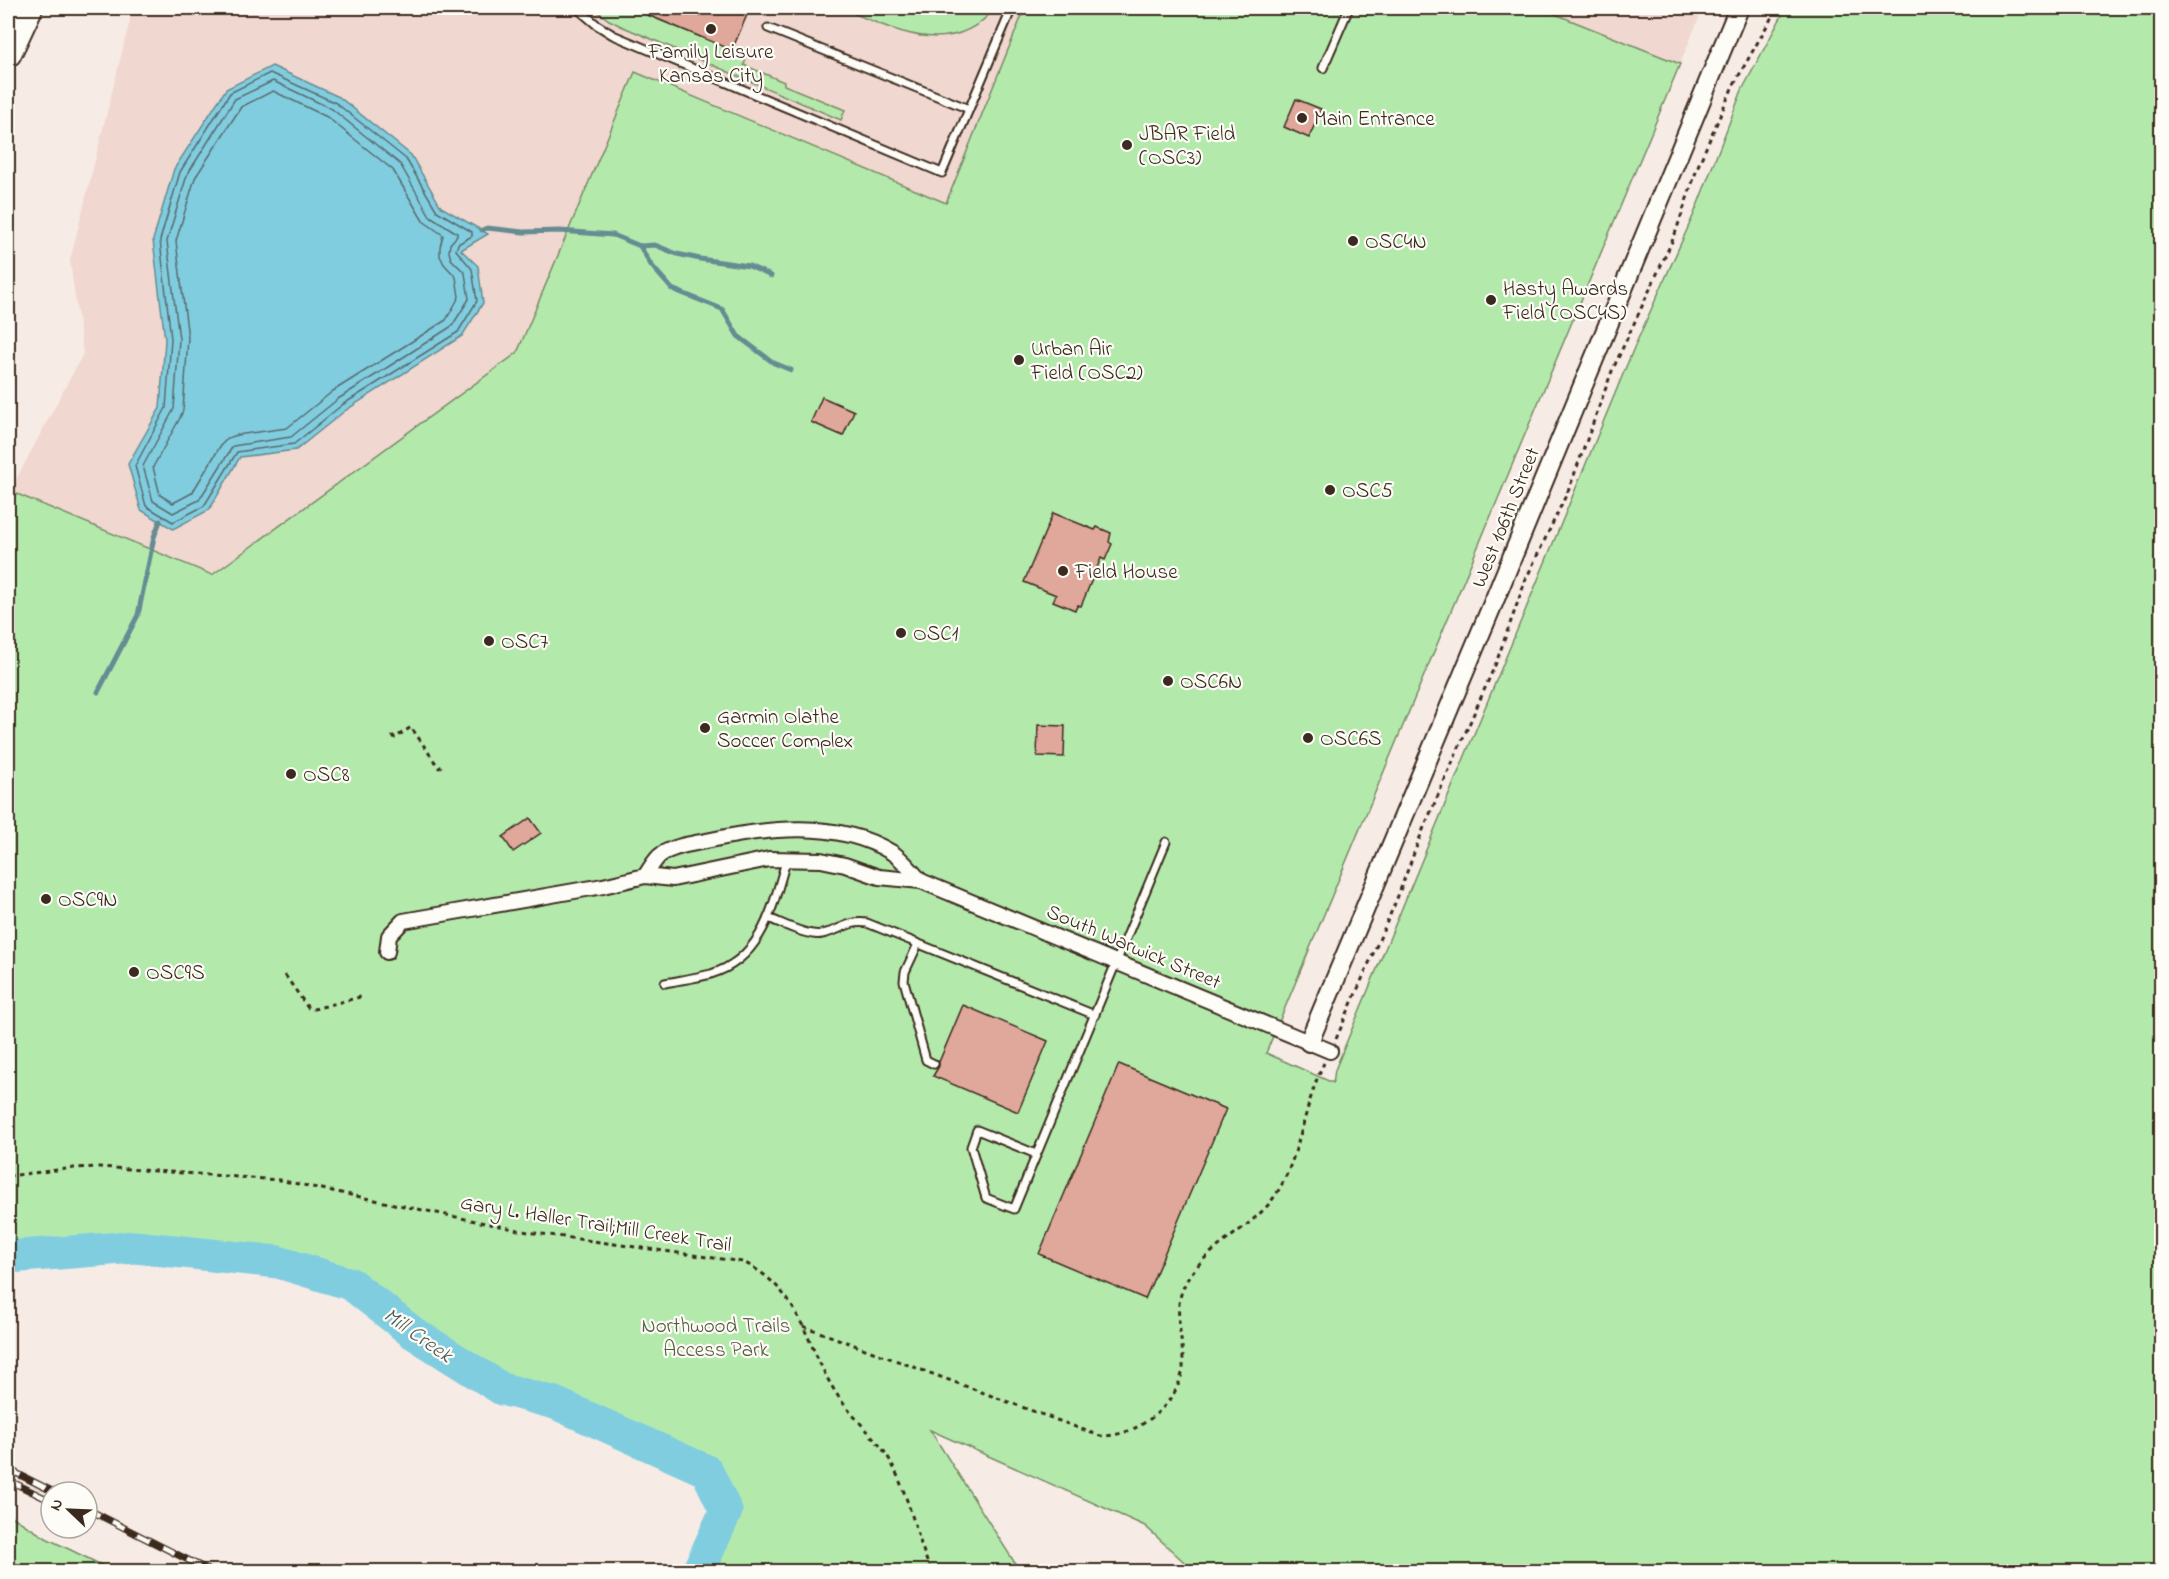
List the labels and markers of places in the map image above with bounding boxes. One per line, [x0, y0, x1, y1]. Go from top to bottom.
marker: Family Leisure Kansas City [704, 22, 718, 36]
place label: Family Leisure Kansas City [648, 38, 774, 94]
place label: Main Entrance [1314, 105, 1435, 135]
marker: Main Entrance [1295, 111, 1309, 125]
place label: JBAR Field (OSC3) [1139, 120, 1236, 174]
marker: JBAR Field (OSC3) [1120, 138, 1134, 152]
place label: OSC4N [1365, 228, 1427, 258]
marker: OSC4N [1346, 234, 1360, 248]
place label: Hasty Awards Field (OSC4S) [1502, 275, 1628, 329]
marker: Hasty Awards Field (OSC4S) [1484, 293, 1498, 307]
place label: Urban Air Field (OSC2) [1030, 335, 1143, 389]
marker: Urban Air Field (OSC2) [1012, 353, 1026, 367]
place label: OSC5 [1342, 477, 1393, 507]
marker: OSC5 [1323, 483, 1337, 497]
place label: Field House [1074, 558, 1178, 588]
marker: Field House [1056, 564, 1070, 578]
place label: OSC1 [913, 620, 959, 650]
marker: OSC1 [894, 626, 908, 640]
place label: OSC7 [501, 628, 549, 658]
marker: OSC7 [482, 634, 496, 648]
place label: OSC6N [1180, 668, 1242, 698]
marker: OSC6N [1161, 674, 1175, 688]
place label: Garmin Olathe Soccer Complex [717, 703, 853, 757]
marker: Garmin Olathe Soccer Complex [698, 721, 712, 735]
place label: OSC6S [1320, 725, 1382, 755]
marker: OSC6S [1301, 731, 1315, 745]
place label: OSC8 [303, 761, 350, 791]
marker: OSC8 [284, 767, 298, 781]
place label: OSC9N [58, 886, 117, 916]
marker: OSC9N [39, 892, 53, 906]
place label: OSC9S [146, 959, 205, 989]
marker: OSC9S [127, 965, 141, 979]

